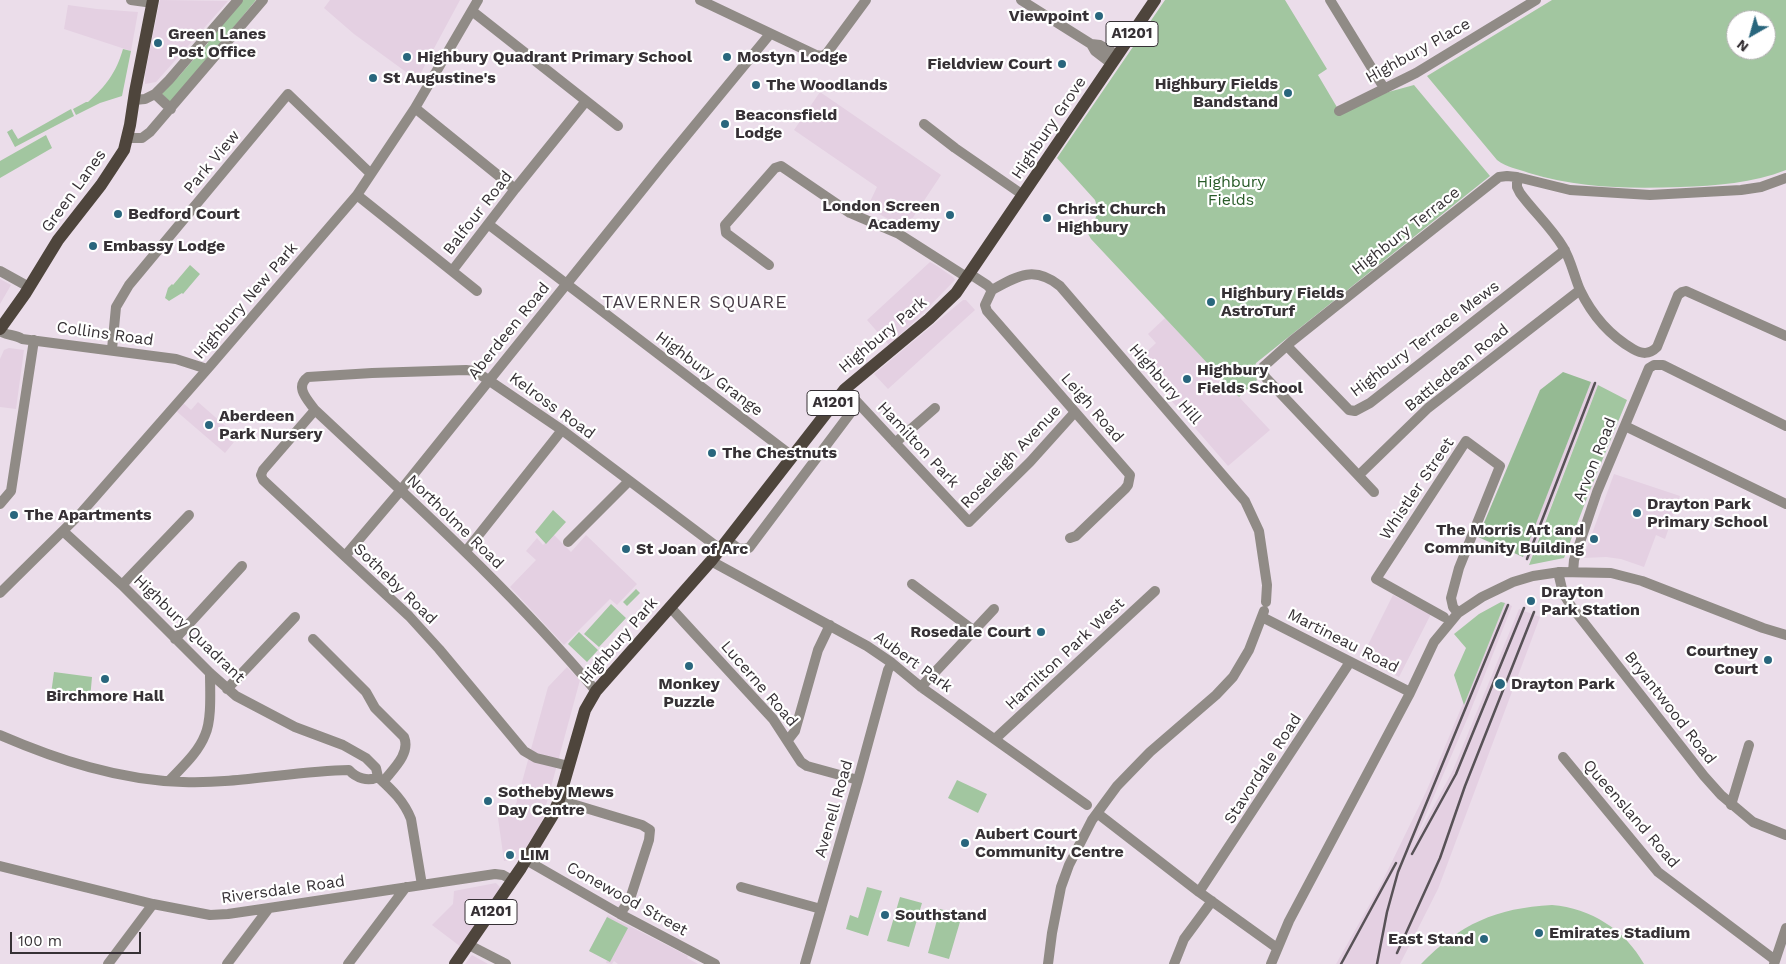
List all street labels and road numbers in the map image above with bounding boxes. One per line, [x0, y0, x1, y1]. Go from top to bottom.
street label: Highbury Place [1362, 14, 1474, 88]
road number: A1201 [1106, 22, 1158, 46]
street label: Highbury Grove [1008, 73, 1090, 183]
street label: Park View [180, 126, 244, 198]
street label: Green Lanes [37, 146, 111, 236]
street label: Balfour Road [439, 167, 517, 259]
street label: Highbury Terrace [1348, 183, 1464, 279]
street label: Highbury New Park [190, 239, 302, 363]
street label: Highbury Terrace Mews [1347, 277, 1503, 401]
street label: Aberdeen Road [464, 279, 554, 383]
street label: Highbury Park [835, 293, 931, 377]
street label: Collins Road [55, 318, 155, 350]
street label: Battledean Road [1401, 320, 1513, 416]
street label: Highbury Grange [652, 327, 766, 421]
street label: Highbury Hill [1125, 340, 1205, 428]
street label: Kelross Road [505, 368, 599, 444]
street label: Leigh Road [1057, 369, 1127, 447]
road number: A1201 [807, 390, 859, 416]
street label: Hamilton Park [873, 398, 963, 492]
street label: Roseleigh Avenue [957, 401, 1065, 513]
street label: Arvon Road [1569, 415, 1621, 505]
street label: Whistler Street [1376, 434, 1458, 544]
street label: Northolme Road [403, 471, 507, 573]
street label: Sotheby Road [349, 540, 441, 628]
street label: Highbury Quadrant [129, 571, 249, 687]
street label: Highbury Park [576, 594, 662, 688]
street label: Hamilton Park West [1002, 594, 1128, 714]
street label: Martineau Road [1284, 605, 1402, 677]
street label: Aubert Park [870, 627, 956, 697]
street label: Lucerne Road [716, 637, 802, 731]
street label: Bryantwood Road [1620, 648, 1720, 768]
street label: Stavordale Road [1220, 710, 1306, 828]
street label: Queensland Road [1579, 756, 1683, 872]
street label: Avenell Road [811, 758, 857, 860]
street label: Conewood Street [563, 858, 691, 940]
street label: Riversdale Road [220, 872, 346, 908]
road number: A1201 [465, 900, 517, 924]

